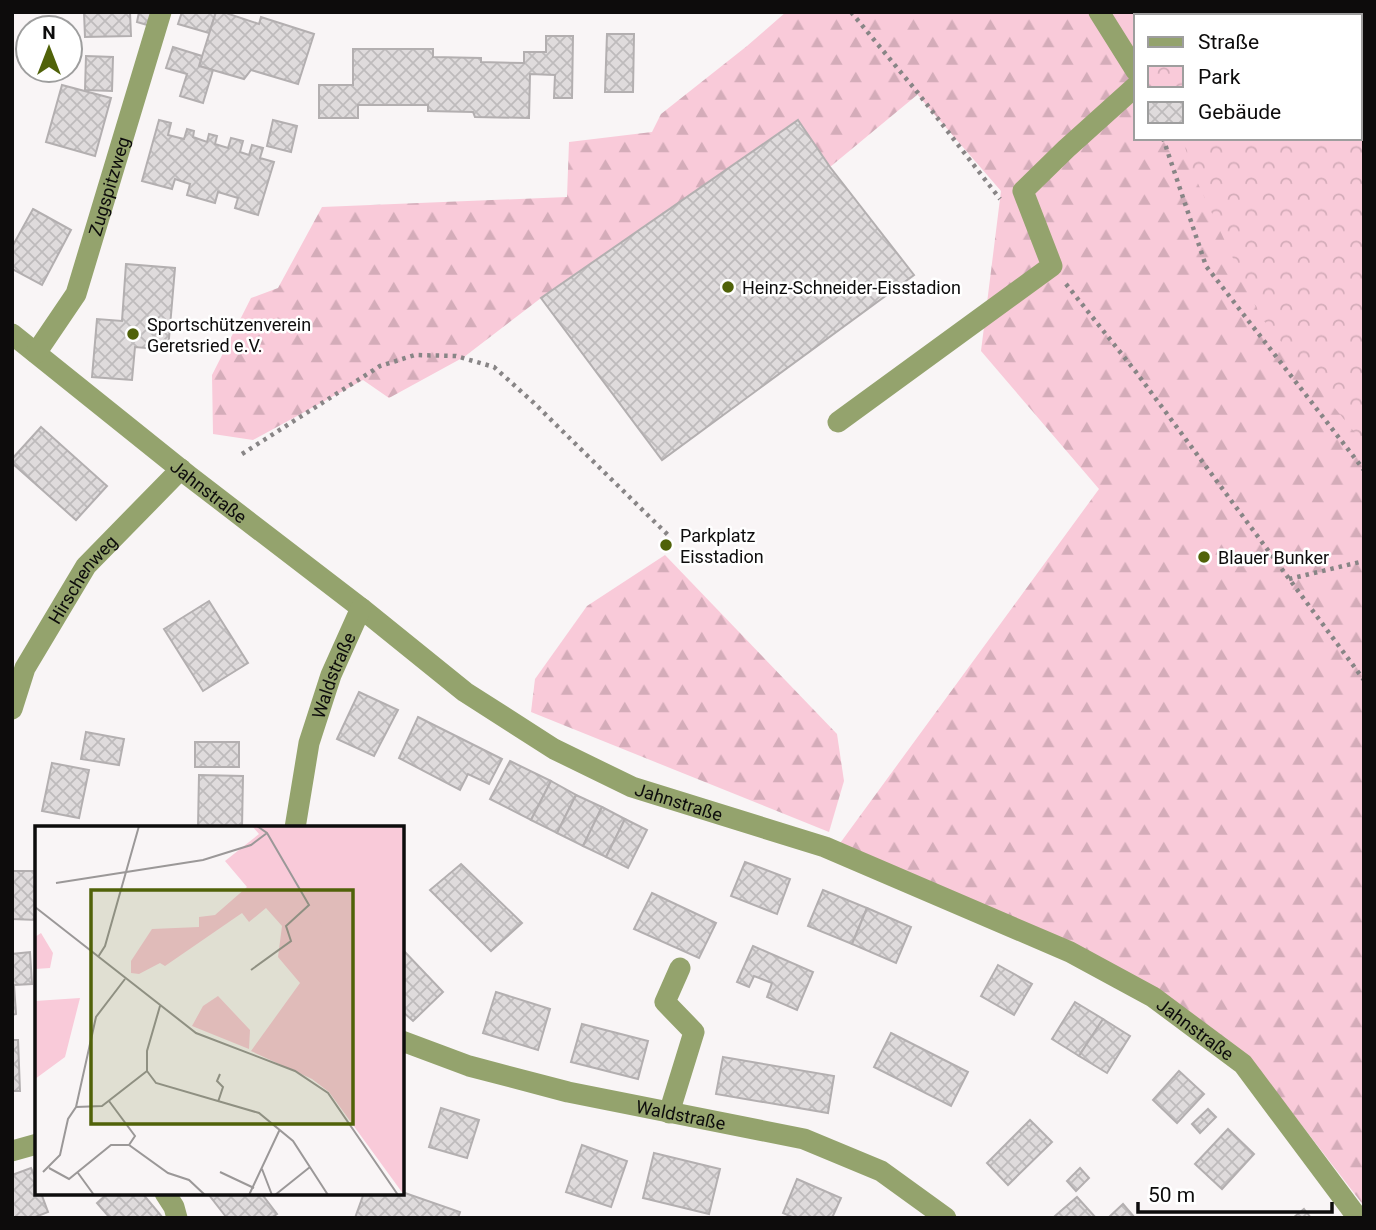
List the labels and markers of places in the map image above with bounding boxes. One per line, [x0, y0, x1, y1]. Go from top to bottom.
place label: Heinz-Schneider-Eisstadion [742, 277, 961, 298]
marker: Heinz-Schneider-Eisstadion [720, 279, 736, 295]
place label: Sportschützenverein Geretsried e.V. [147, 314, 311, 356]
marker: Sportschützenverein Geretsried e.V. [125, 326, 141, 342]
place label: Parkplatz Eisstadion [680, 525, 764, 567]
marker: Parkplatz Eisstadion [658, 537, 674, 553]
place label: Blauer Bunker [1218, 547, 1329, 568]
marker: Blauer Bunker [1196, 549, 1212, 565]

